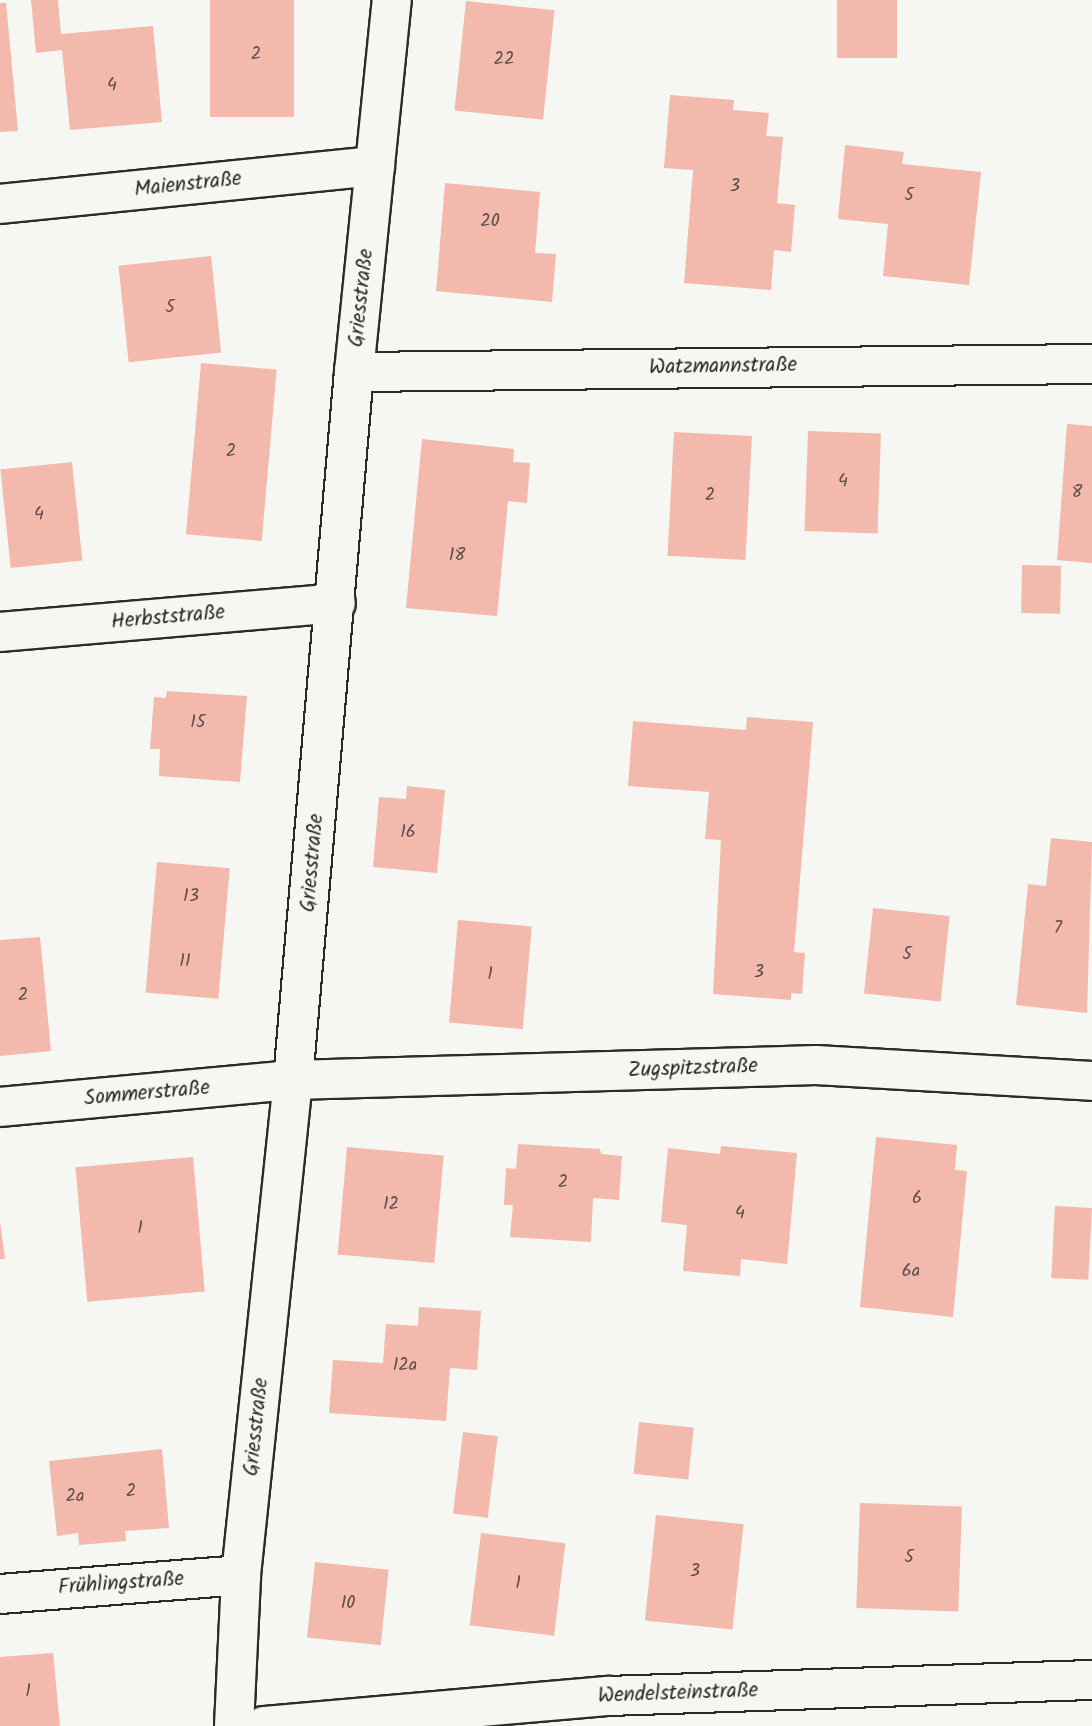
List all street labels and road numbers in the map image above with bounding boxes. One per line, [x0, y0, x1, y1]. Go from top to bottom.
street label: Maienstraße [133, 167, 243, 203]
street label: Griesstraße [344, 248, 380, 348]
street label: Watzmannstraße [649, 353, 797, 381]
street label: Herbststraße [110, 600, 226, 636]
street label: Griesstraße [296, 813, 330, 913]
street label: Zugspitzstraße [628, 1054, 758, 1084]
street label: Sommerstraße [83, 1076, 211, 1112]
street label: Griesstraße [239, 1377, 275, 1477]
street label: Frühlingstraße [57, 1567, 185, 1601]
street label: Wendelsteinstraße [597, 1679, 759, 1709]

